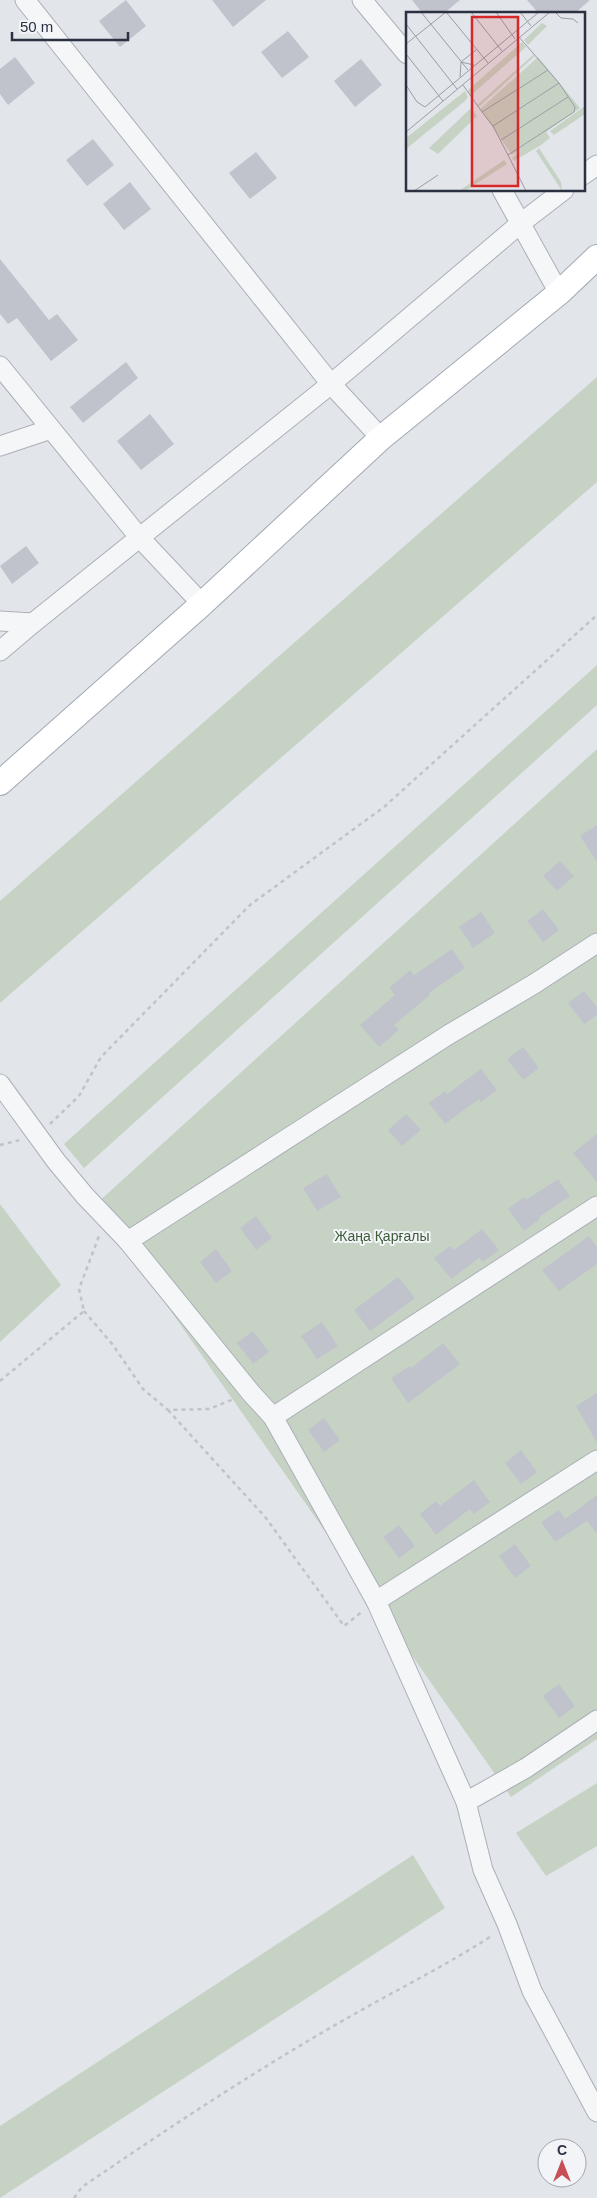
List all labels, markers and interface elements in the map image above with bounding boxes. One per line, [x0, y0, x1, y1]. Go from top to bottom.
scale bar [12, 10, 129, 42]
inset map [406, 12, 584, 191]
text: 50 m [20, 18, 53, 35]
park label: Жаңа Қарғалы [334, 1228, 430, 1244]
north arrow [537, 2138, 587, 2188]
text: С [557, 2142, 567, 2158]

